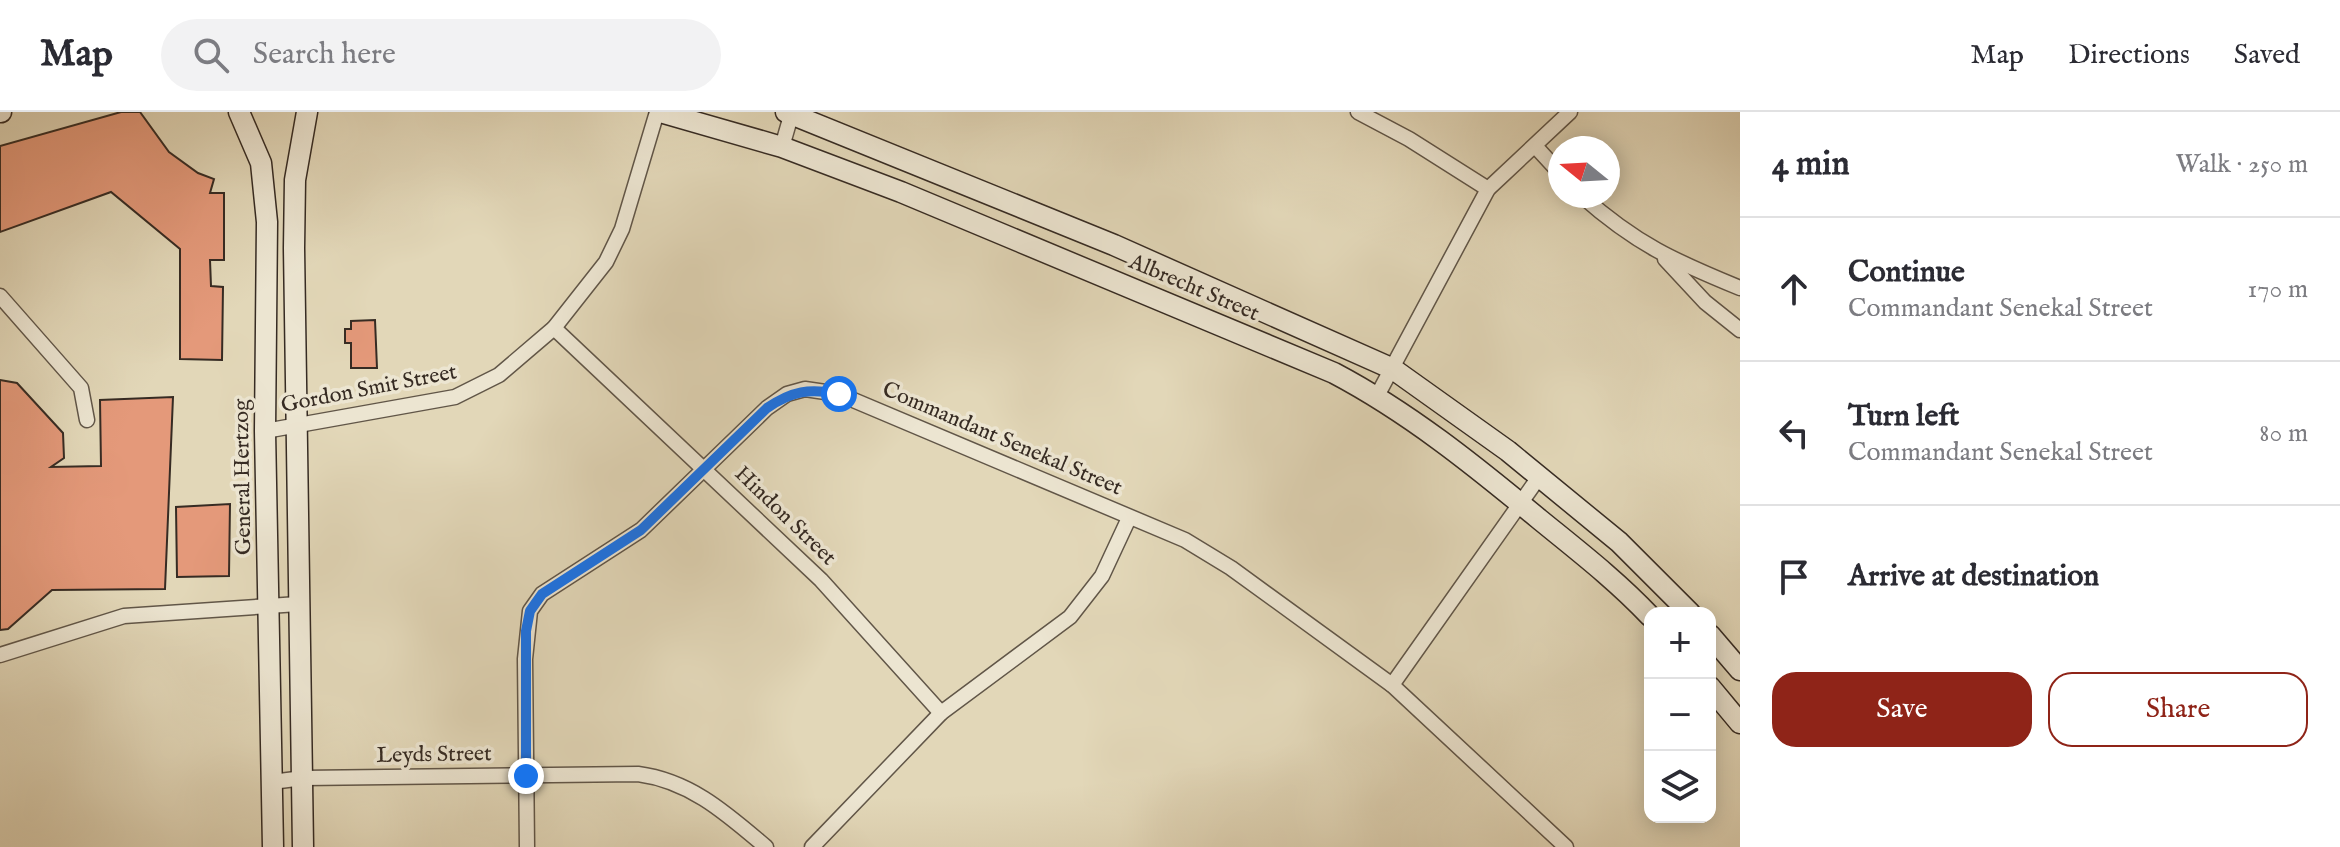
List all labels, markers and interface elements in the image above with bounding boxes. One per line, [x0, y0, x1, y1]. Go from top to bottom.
search box [161, 19, 721, 91]
text: Map [40, 31, 113, 79]
icon: search [189, 33, 233, 77]
text: Search here [253, 36, 396, 74]
text: Map [1970, 38, 2024, 73]
text: Directions [2068, 38, 2190, 73]
text: Saved [2234, 38, 2300, 73]
north arrow [1548, 136, 1620, 208]
text: 4 min [1772, 143, 1850, 186]
text: Walk · 250 m [2175, 148, 2308, 181]
street label: Albrecht Street [1124, 248, 1264, 328]
text: Continue [1848, 254, 1965, 292]
icon: ahead [1772, 267, 1816, 311]
text: 170 m [2248, 273, 2308, 306]
text: Commandant Senekal Street [1848, 292, 2153, 325]
street label: Gordon Smit Street [279, 358, 460, 420]
route start [821, 376, 857, 412]
street label: Commandant Senekal Street [878, 376, 1127, 502]
street label: General Hertzog [228, 398, 258, 555]
text: Turn left [1848, 398, 1959, 436]
icon: left [1772, 411, 1816, 455]
text: 80 m [2259, 417, 2308, 450]
text: Commandant Senekal Street [1848, 436, 2153, 469]
street label: Hindon Street [728, 460, 842, 572]
icon: arrive [1772, 555, 1816, 599]
text: Arrive at destination [1848, 558, 2099, 596]
map controls [1644, 607, 1716, 823]
button: + [1644, 607, 1716, 679]
button: Save [1772, 672, 2032, 747]
button: Share [2048, 672, 2308, 747]
button: − [1644, 679, 1716, 751]
street label: Leyds Street [376, 740, 492, 770]
button: layers [1644, 751, 1716, 823]
route end [508, 758, 544, 794]

